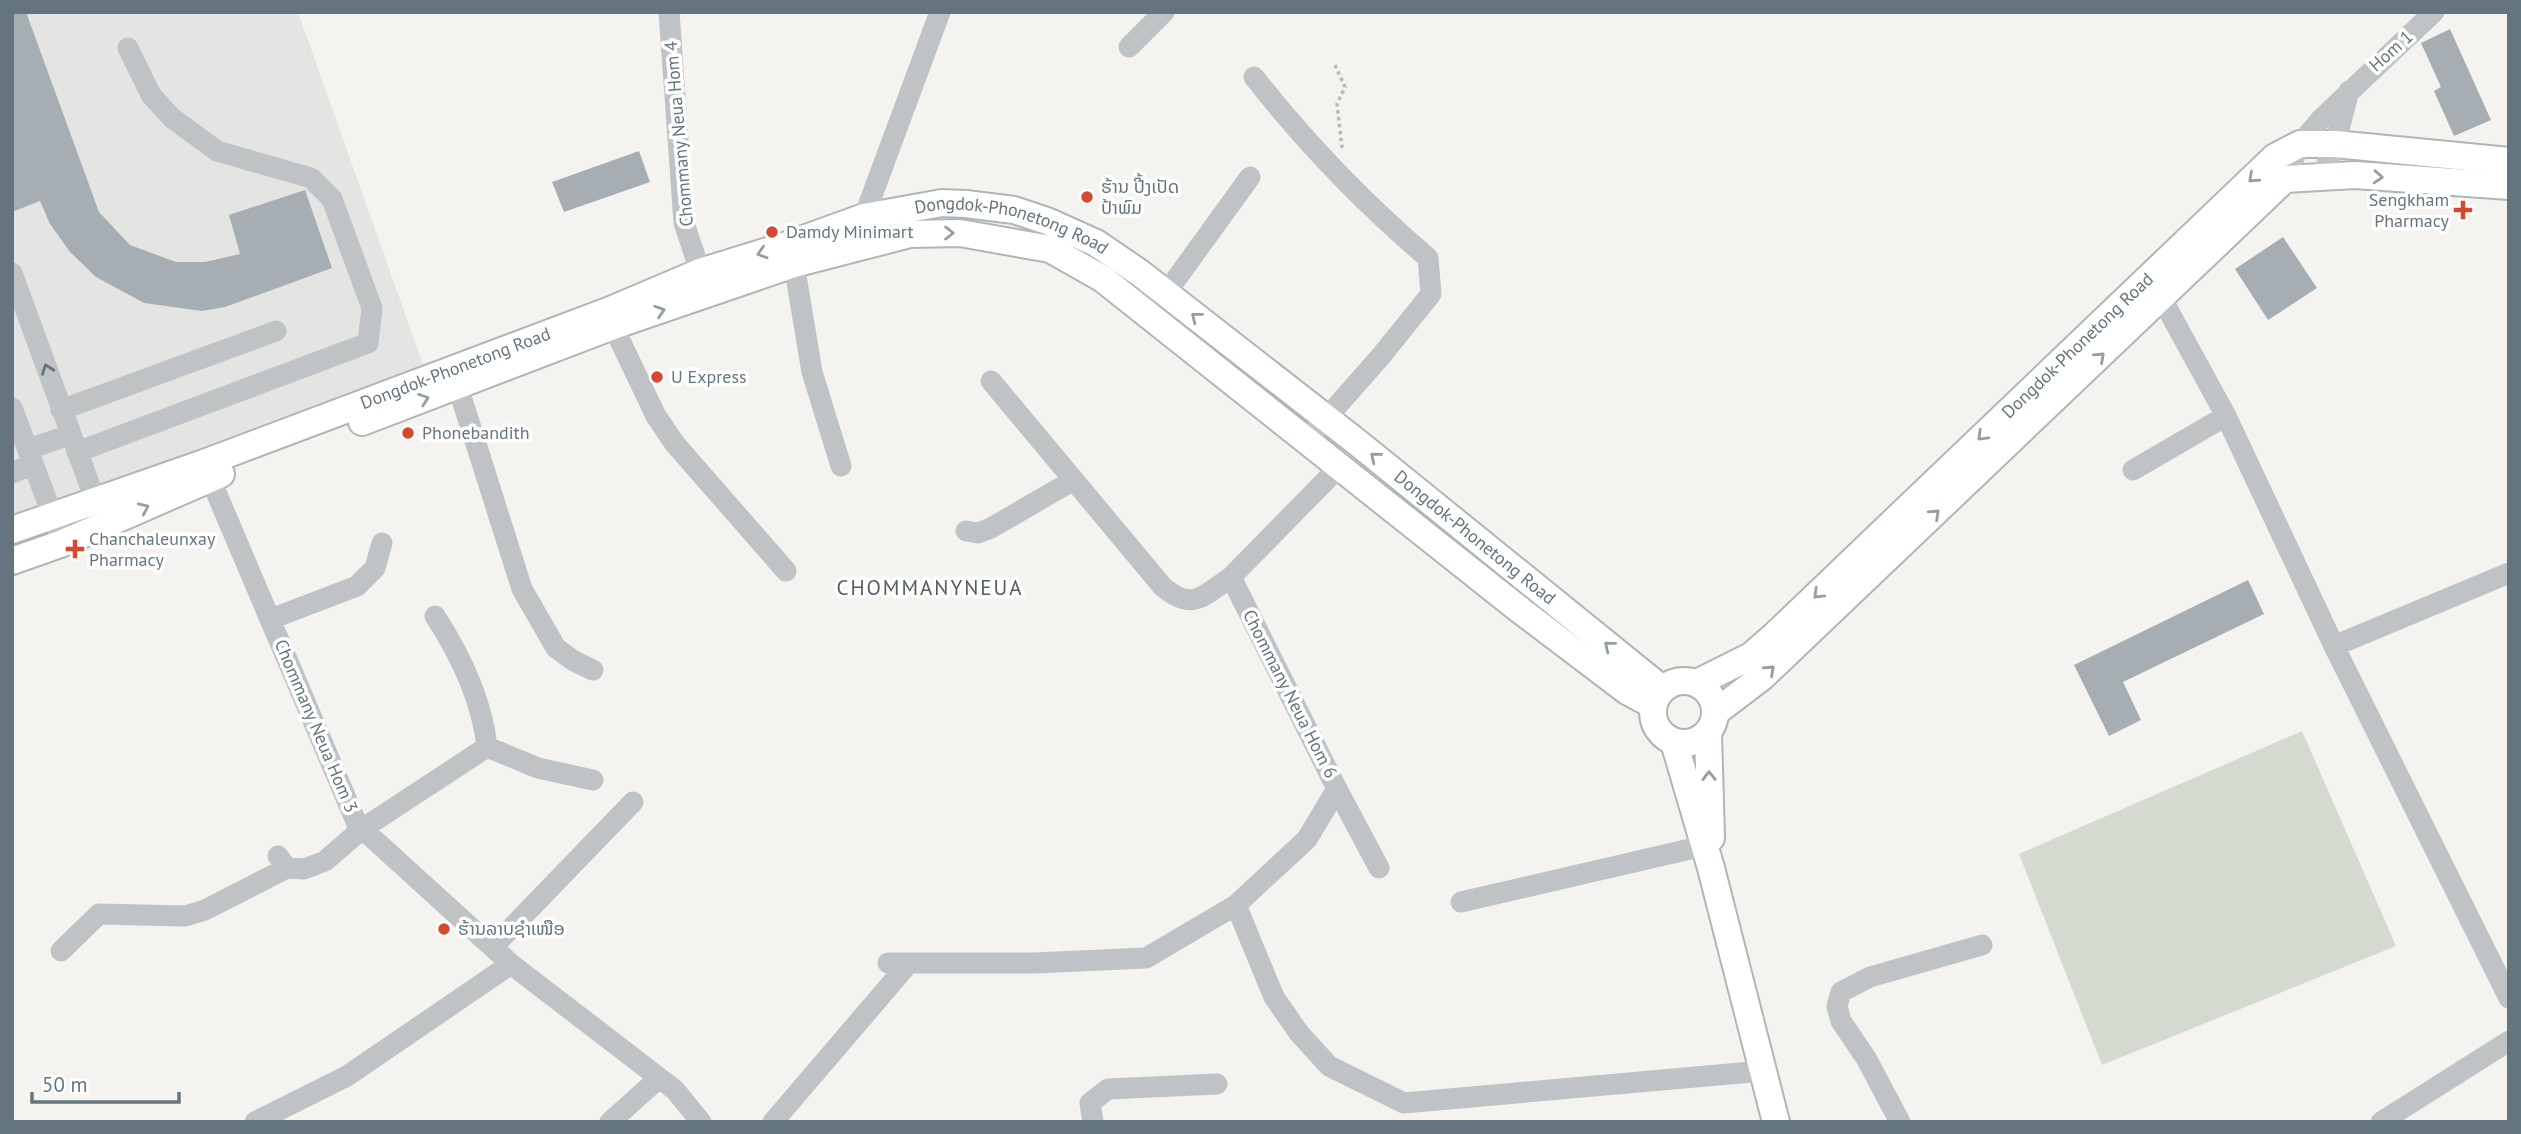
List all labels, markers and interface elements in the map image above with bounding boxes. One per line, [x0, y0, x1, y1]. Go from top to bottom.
street label: Hom 1 [2364, 25, 2417, 76]
street label: Chommany Neua Hom 4 [659, 40, 698, 228]
one-way arrow [2248, 169, 2261, 182]
one-way arrow [2373, 169, 2384, 184]
place label: ຮ້ານ ປີ້ງເປັດ ປ້າພົມ [1101, 173, 1179, 219]
place label: Sengkham Pharmacy [2369, 188, 2450, 232]
marker: ຮ້ານ ປີ້ງເປັດ ປ້າພົມ [1079, 189, 1095, 205]
street label: Dongdok-Phonetong Road [913, 191, 1113, 259]
marker: Sengkham Pharmacy [2455, 202, 2471, 218]
place label: Damdy Minimart [786, 220, 914, 243]
marker: Damdy Minimart [764, 224, 780, 240]
one-way arrow [944, 226, 955, 241]
one-way arrow [756, 245, 768, 260]
street label: Dongdok-Phonetong Road [1997, 267, 2158, 423]
one-way arrow [654, 305, 666, 319]
one-way arrow [1191, 312, 1203, 325]
street label: Dongdok-Phonetong Road [357, 322, 553, 414]
one-way arrow [2092, 353, 2105, 366]
one-way arrow [41, 363, 55, 375]
place label: U Express [671, 365, 747, 388]
marker: U Express [649, 369, 665, 385]
one-way arrow [418, 394, 430, 408]
place label: Phonebandith [422, 421, 530, 444]
marker: Phonebandith [400, 425, 416, 441]
one-way arrow [1977, 428, 1990, 441]
one-way arrow [1370, 452, 1382, 465]
street label: Dongdok-Phonetong Road [1390, 465, 1561, 609]
one-way arrow [137, 502, 149, 516]
one-way arrow [1927, 509, 1940, 522]
place label: Chanchaleunxay Pharmacy [89, 527, 216, 571]
marker: Chanchaleunxay Pharmacy [67, 541, 83, 557]
district label: CHOMMANYNEUA [836, 574, 1024, 601]
one-way arrow [1813, 585, 1826, 598]
street label: Chommany Neua Hom 6 [1238, 606, 1343, 782]
street label: Chommany Neua Hom 3 [270, 636, 363, 816]
one-way arrow [1604, 642, 1616, 655]
one-way arrow [1762, 666, 1775, 679]
one-way arrow [1702, 770, 1717, 781]
place label: ຮ້ານລາບຊຳເໜືອ [458, 917, 565, 940]
marker: ຮ້ານລາບຊຳເໜືອ [436, 921, 452, 937]
scale bar [32, 1060, 178, 1104]
text: 50 m [42, 1071, 88, 1098]

